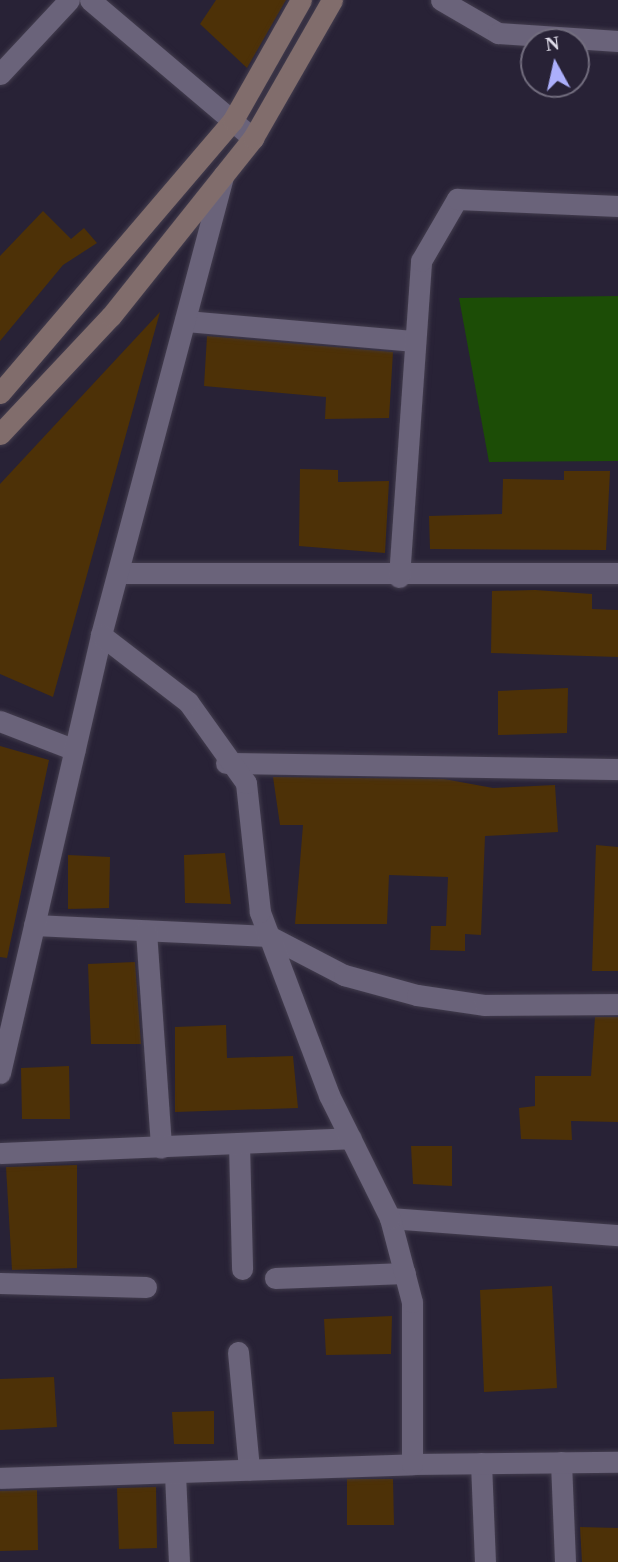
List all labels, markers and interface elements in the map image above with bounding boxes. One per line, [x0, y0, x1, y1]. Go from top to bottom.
north arrow [520, 28, 590, 98]
text: N [544, 32, 561, 55]

